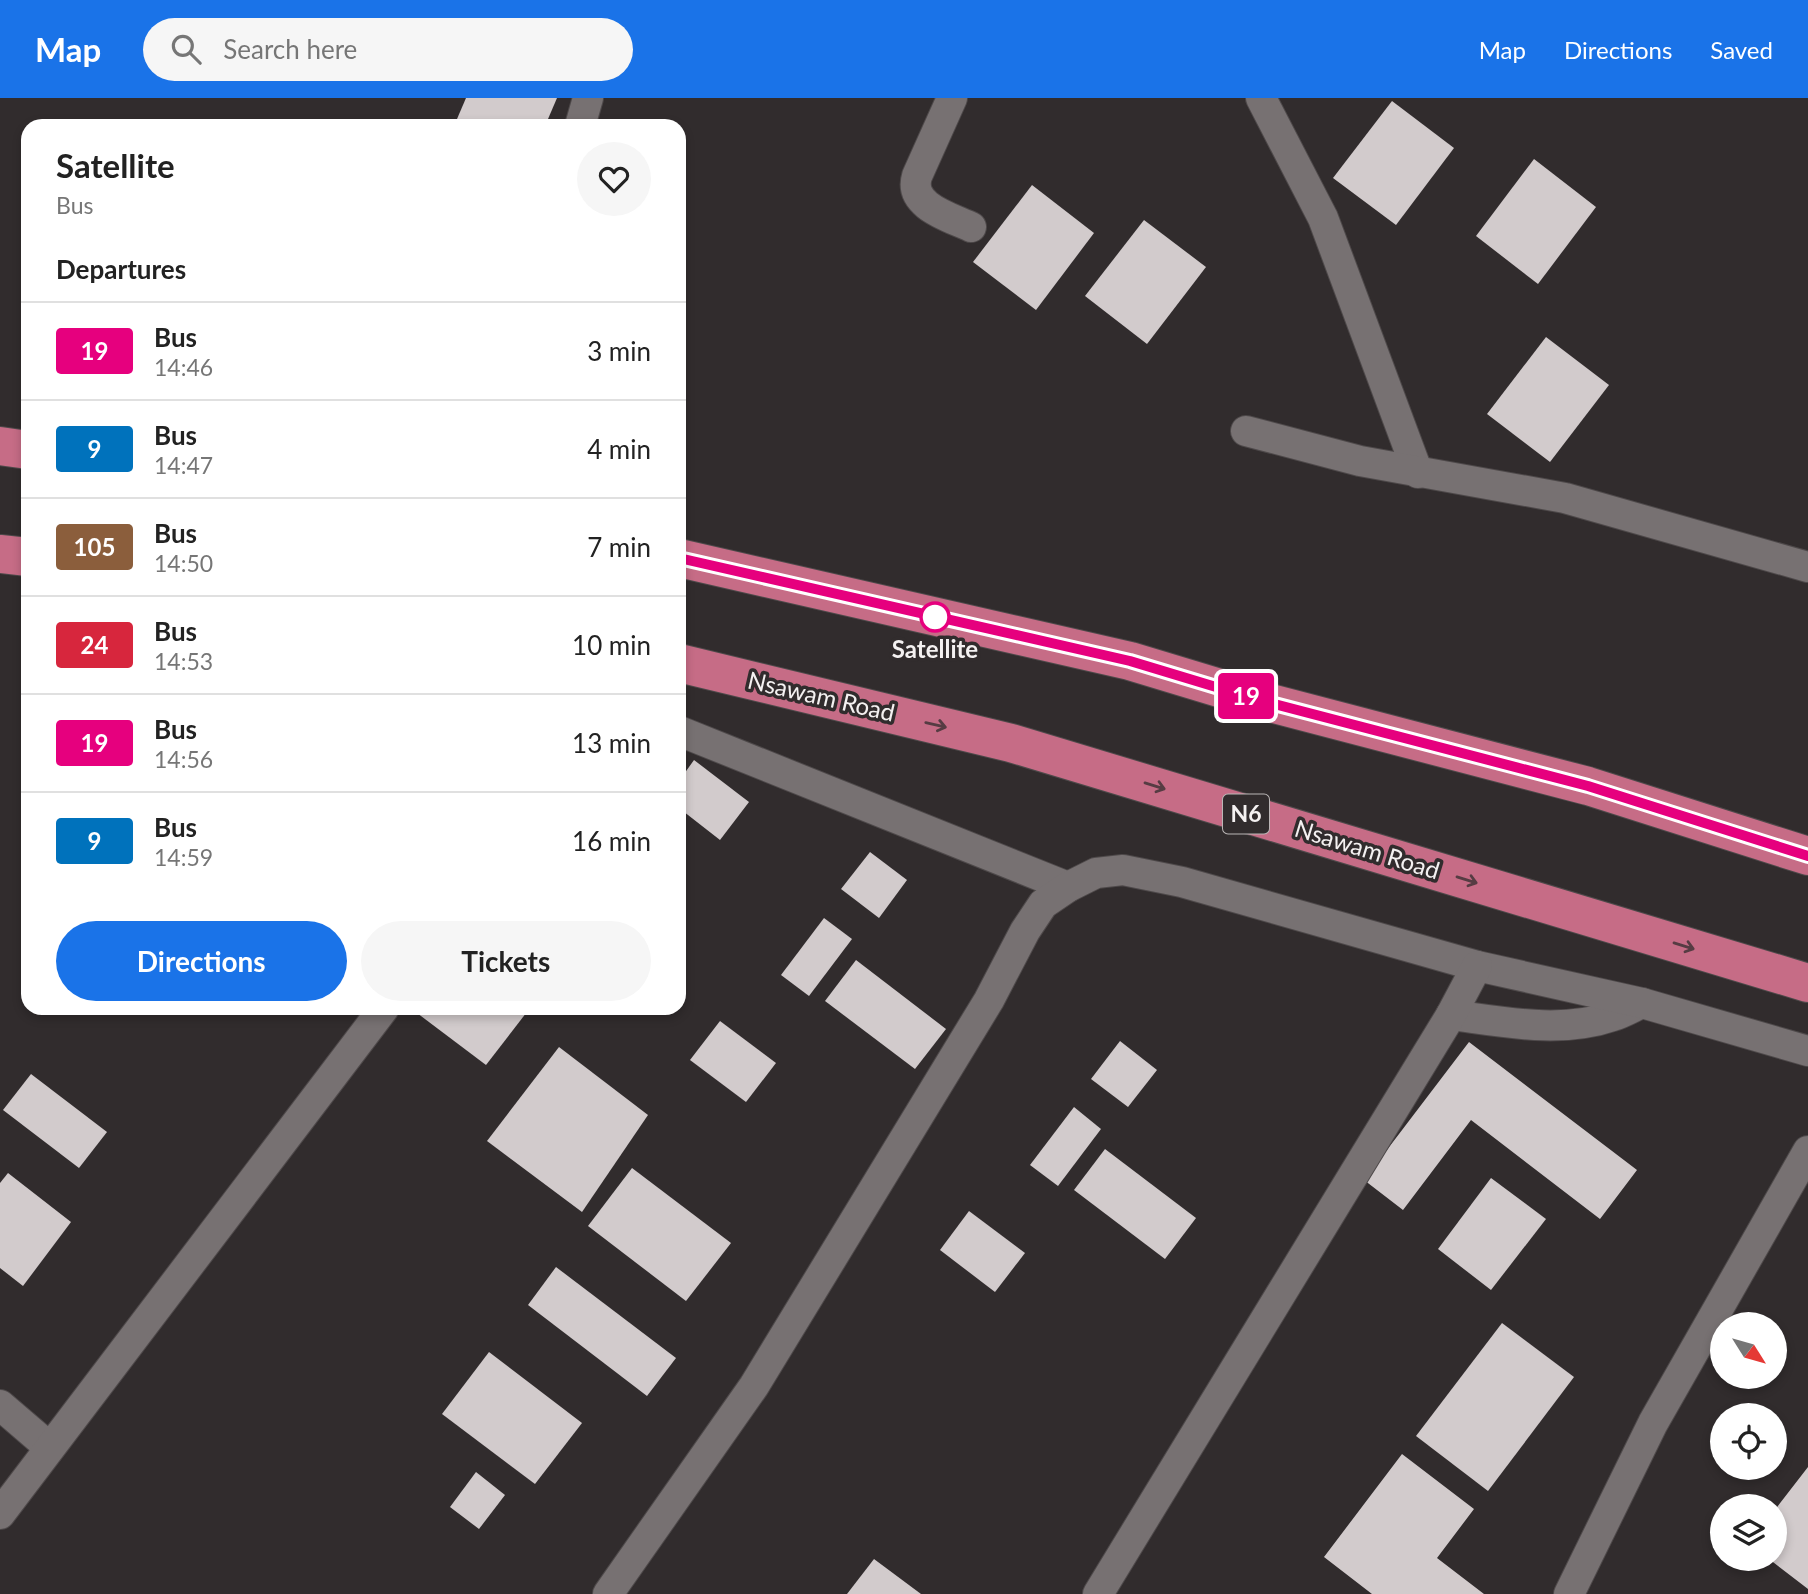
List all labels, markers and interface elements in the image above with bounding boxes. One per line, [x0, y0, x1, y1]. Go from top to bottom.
search box [143, 18, 633, 81]
text: Map [35, 29, 101, 69]
icon: search [167, 30, 205, 68]
text: Search here [223, 33, 357, 65]
text: Map [1479, 35, 1526, 64]
text: Directions [1564, 35, 1672, 64]
text: Saved [1710, 35, 1773, 64]
button: heart [577, 142, 651, 216]
text: Satellite [56, 145, 175, 185]
text: Bus [56, 191, 93, 219]
text: Departures [56, 253, 186, 285]
text: Bus [154, 321, 197, 353]
text: 3 min [587, 335, 651, 367]
text: 19 [81, 336, 108, 365]
text: 14:46 [154, 353, 213, 381]
text: Bus [154, 419, 197, 451]
text: 4 min [587, 433, 651, 465]
text: 9 [88, 434, 101, 463]
text: 14:47 [154, 451, 213, 479]
text: Bus [154, 517, 197, 549]
text: 7 min [587, 531, 651, 563]
text: 105 [74, 532, 115, 561]
text: 14:50 [154, 549, 213, 577]
marker: Satellite [920, 602, 950, 632]
text: Bus [154, 615, 197, 647]
text: 10 min [572, 629, 651, 661]
text: 24 [81, 630, 108, 659]
place label: Satellite [892, 634, 978, 663]
text: 14:53 [154, 647, 213, 675]
street label: Nsawam Road [745, 665, 898, 727]
line badge: 19 [1214, 673, 1278, 719]
text: 19 [1232, 681, 1260, 710]
text: Bus [154, 713, 197, 745]
one-way arrow [924, 718, 947, 732]
text: 13 min [572, 727, 651, 759]
text: 19 [81, 728, 108, 757]
text: 14:56 [154, 745, 213, 773]
one-way arrow [1144, 781, 1166, 794]
road number: N6 [1223, 794, 1269, 834]
text: Bus [154, 811, 197, 843]
street label: Nsawam Road [1291, 813, 1443, 884]
text: 16 min [572, 825, 651, 857]
text: 9 [88, 826, 101, 855]
text: 14:59 [154, 843, 213, 871]
one-way arrow [1455, 875, 1477, 888]
button: Directions [56, 921, 347, 1001]
button: Tickets [361, 921, 651, 1001]
one-way arrow [1673, 941, 1695, 953]
north arrow [1710, 1312, 1787, 1390]
map controls [1710, 1312, 1787, 1571]
button: locate [1710, 1403, 1787, 1480]
button: layers [1710, 1494, 1787, 1571]

